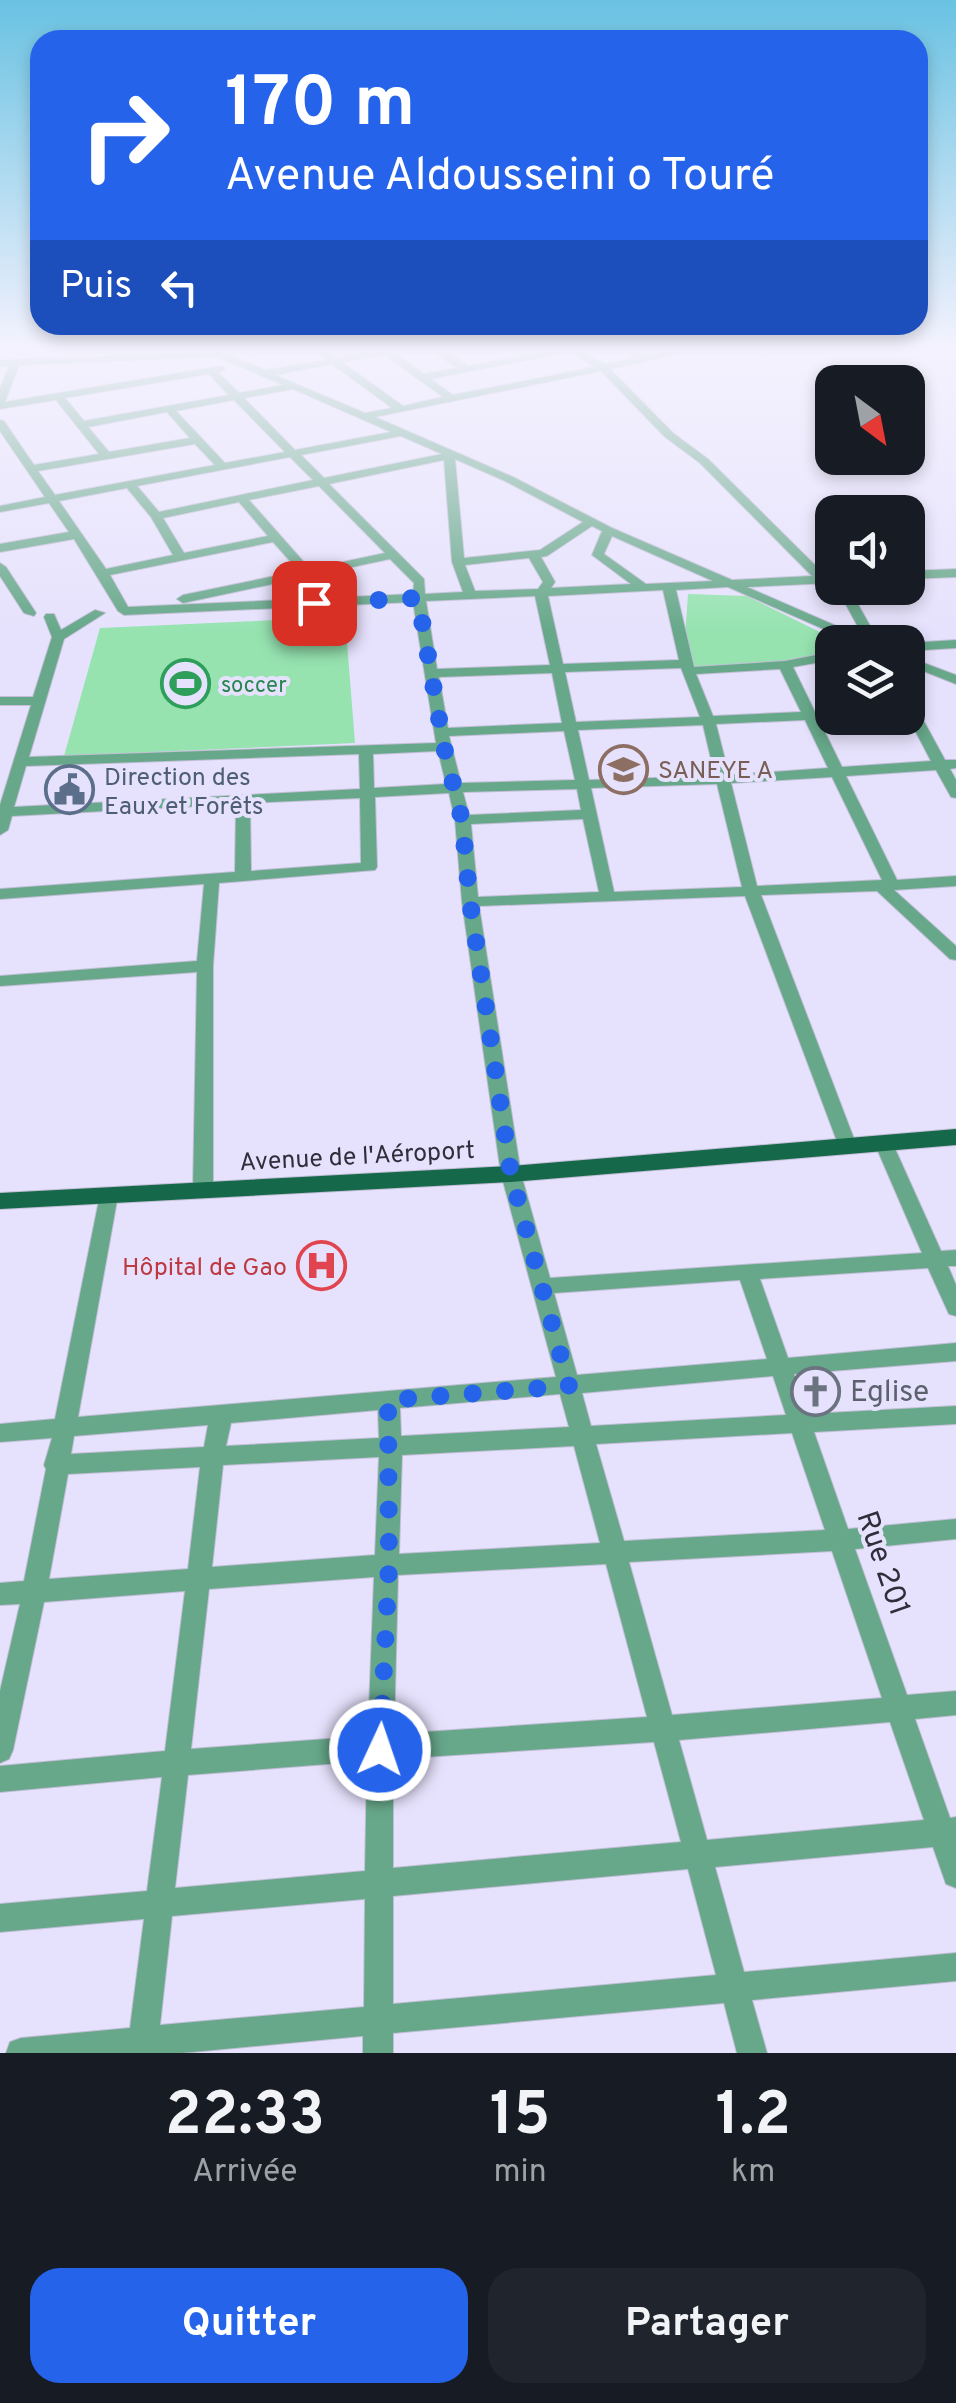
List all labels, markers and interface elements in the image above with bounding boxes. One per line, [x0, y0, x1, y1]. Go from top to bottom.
text: 170 m [225, 62, 415, 151]
icon: right [60, 70, 190, 200]
text: Avenue Aldousseini o Touré [225, 149, 774, 206]
icon: left [152, 260, 207, 315]
text: Puis [60, 263, 132, 312]
north arrow [815, 365, 925, 475]
map controls [815, 365, 925, 735]
button: sound [815, 495, 925, 605]
pin [272, 561, 357, 646]
icon: arrive [287, 576, 342, 631]
button: layers [815, 625, 925, 735]
sports icon: soccer [160, 658, 212, 710]
place label: soccer [221, 673, 287, 700]
school or university icon: SANEYE A [597, 743, 649, 795]
place label: SANEYE A [658, 756, 773, 788]
place label: Direction des Eaux et Forêts [104, 763, 264, 824]
public building icon: Direction des Eaux et Forêts [43, 764, 95, 816]
street label: Avenue de l'Aéroport [239, 1136, 476, 1180]
hospital icon: Hôpital de Gao [296, 1240, 348, 1292]
place label: Hôpital de Gao [122, 1253, 287, 1285]
church icon: Eglise [789, 1365, 841, 1417]
place label: Eglise [850, 1375, 929, 1412]
street label: Rue 201 [847, 1507, 917, 1621]
position arrow [328, 1698, 432, 1802]
text: 22:33 [165, 2080, 325, 2156]
text: 15 [490, 2080, 550, 2156]
text: 1.2 [715, 2080, 791, 2156]
text: Arrivée [192, 2153, 297, 2193]
text: min [494, 2153, 547, 2193]
text: km [731, 2153, 775, 2193]
button: Quitter [30, 2268, 468, 2383]
button: Partager [488, 2268, 926, 2383]

